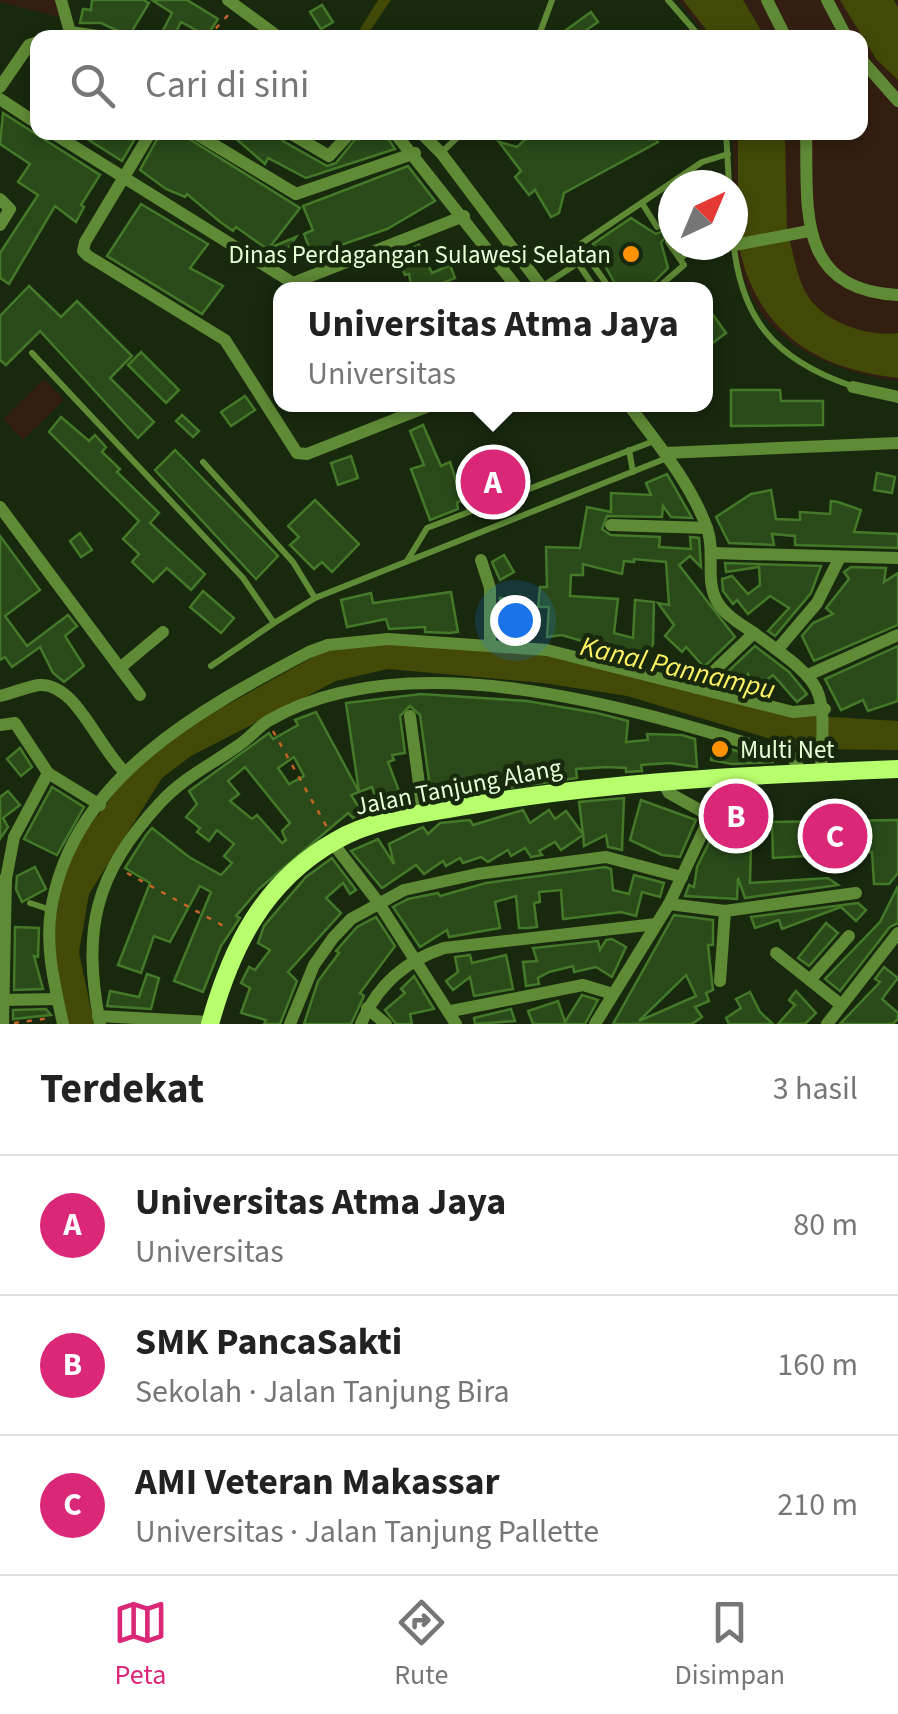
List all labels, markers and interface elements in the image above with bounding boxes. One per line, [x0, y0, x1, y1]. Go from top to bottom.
search box [30, 30, 868, 140]
icon: search [65, 58, 120, 113]
text: Cari di sini [145, 58, 309, 112]
north arrow [658, 170, 748, 260]
place label: Dinas Perdagangan Sulawesi Selatan [229, 237, 611, 273]
marker: Dinas Perdagangan Sulawesi Selatan [620, 243, 642, 265]
popup [273, 282, 713, 412]
text: Universitas Atma Jaya [307, 297, 679, 351]
text: Universitas [307, 351, 456, 397]
pin: A [460, 444, 526, 520]
your location [490, 595, 541, 646]
water label: Kanal Pannampu [576, 626, 779, 710]
place label: Multi Net [740, 732, 835, 768]
marker: Multi Net [709, 738, 731, 760]
street label: Jalan Tanjung Alang [352, 749, 565, 825]
pin: B [704, 778, 768, 854]
pin: C [802, 798, 868, 874]
text: Terdekat [40, 1059, 204, 1119]
text: 3 hasil [773, 1066, 858, 1112]
text: Universitas Atma Jaya [135, 1175, 506, 1229]
text: A [63, 1202, 82, 1248]
text: 80 m [793, 1202, 858, 1248]
text: Universitas [135, 1229, 284, 1275]
text: SMK PancaSakti [135, 1315, 402, 1369]
text: B [63, 1342, 82, 1388]
text: 160 m [777, 1342, 858, 1388]
text: Sekolah · Jalan Tanjung Bira [135, 1369, 510, 1415]
text: AMI Veteran Makassar [135, 1455, 500, 1509]
text: C [63, 1482, 82, 1528]
text: 210 m [777, 1482, 858, 1528]
text: Universitas · Jalan Tanjung Pallette [135, 1509, 599, 1555]
tab: Peta [113, 1595, 168, 1695]
tab: Rute [394, 1595, 449, 1695]
tab: Disimpan [675, 1595, 785, 1695]

